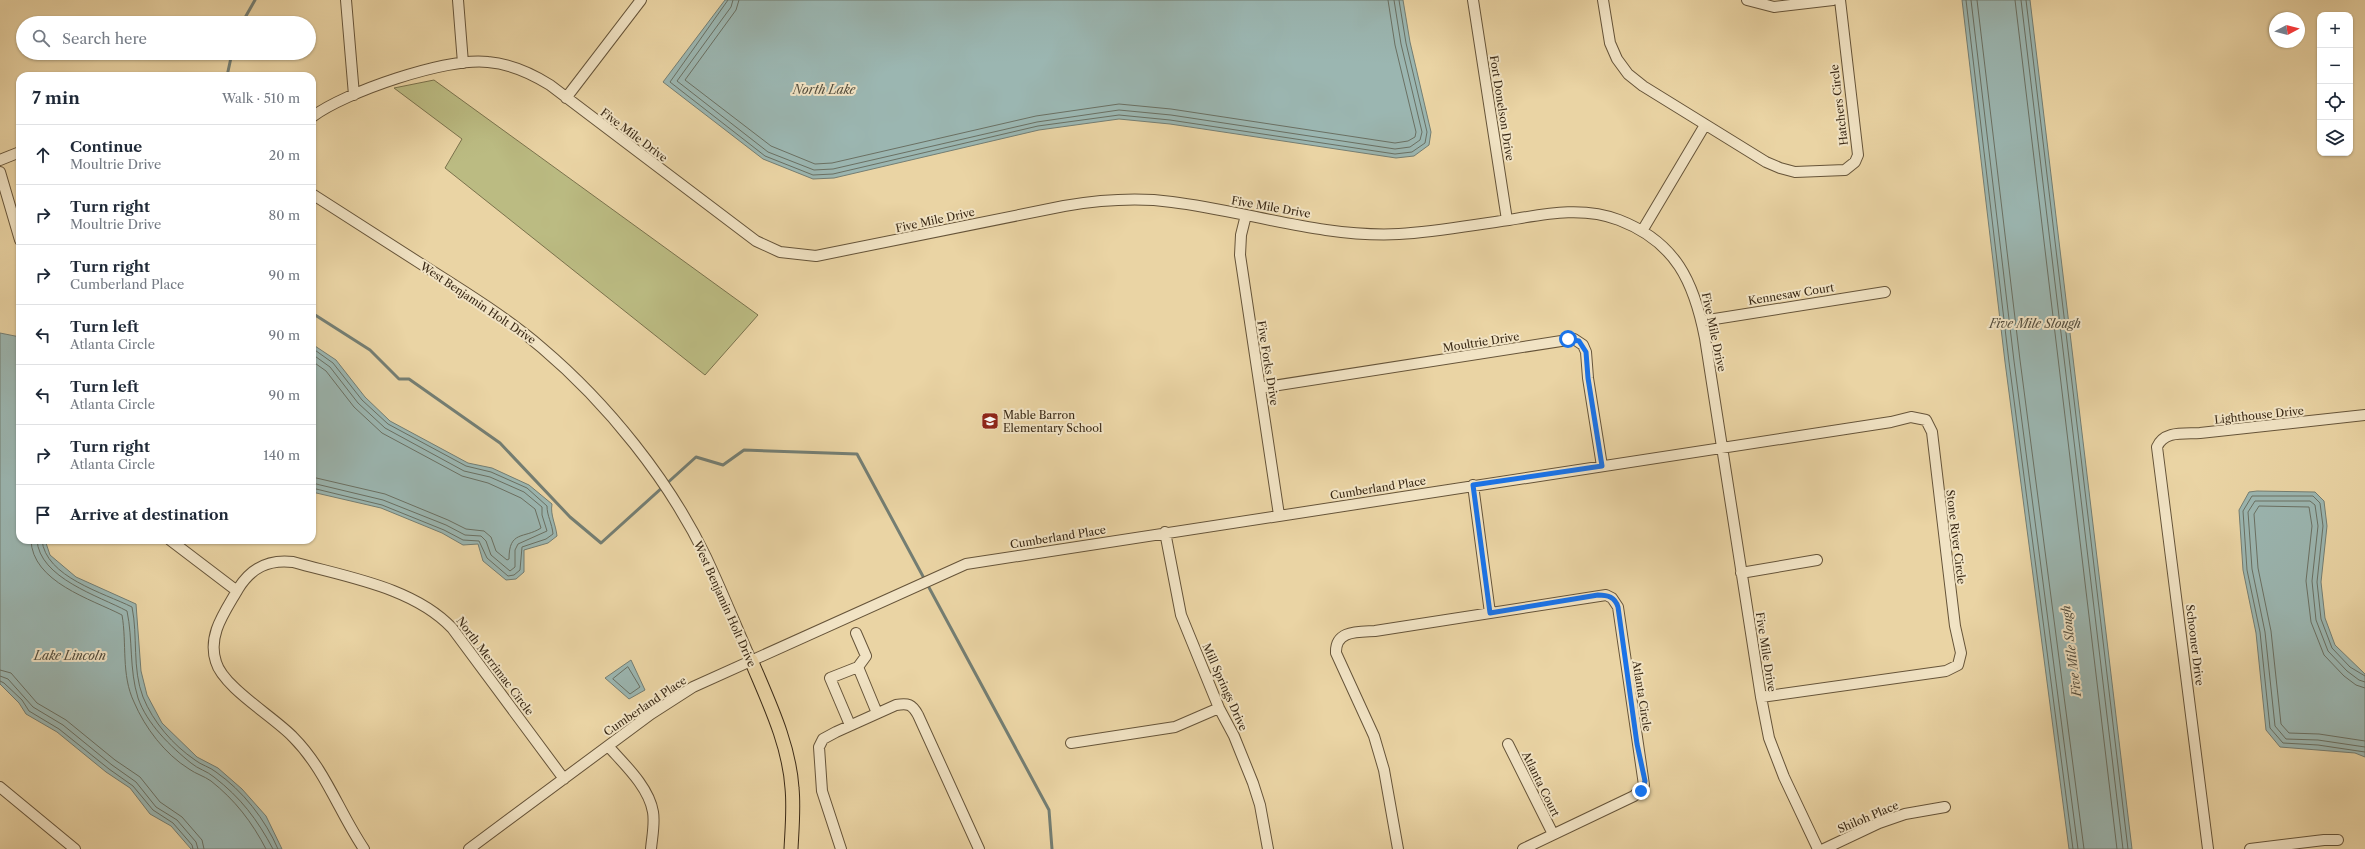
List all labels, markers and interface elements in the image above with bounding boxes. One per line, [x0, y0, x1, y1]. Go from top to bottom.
north arrow [2269, 12, 2305, 48]
map controls [2317, 12, 2353, 156]
button: + [2317, 12, 2353, 48]
search box [16, 16, 316, 60]
icon: search [30, 27, 52, 49]
text: Search here [62, 29, 147, 48]
button: − [2317, 48, 2353, 84]
street label: Fort Donelson Drive [1487, 54, 1517, 162]
street label: Hatchers Circle [1827, 64, 1851, 146]
water label: North Lake [792, 82, 856, 97]
button: locate [2317, 84, 2353, 120]
text: 7 min [32, 88, 80, 108]
text: Walk · 510 m [222, 90, 300, 106]
street label: Five Mile Drive [598, 105, 670, 165]
button: layers [2317, 120, 2353, 156]
text: Continue [70, 137, 142, 156]
icon: ahead [32, 144, 54, 166]
text: 20 m [269, 147, 300, 163]
text: Moultrie Drive [70, 156, 161, 172]
street label: Five Mile Drive [1230, 193, 1312, 221]
text: Turn right [70, 197, 150, 216]
icon: right [32, 204, 54, 226]
street label: Five Mile Drive [894, 205, 976, 235]
text: 80 m [268, 207, 300, 223]
text: Moultrie Drive [70, 216, 161, 232]
text: Turn right [70, 257, 150, 276]
street label: West Benjamin Holt Drive [417, 258, 538, 347]
icon: right [32, 264, 54, 286]
text: 90 m [269, 267, 300, 283]
text: Cumberland Place [70, 276, 184, 292]
street label: Kennesaw Court [1747, 280, 1835, 308]
street label: Five Mile Drive [1699, 291, 1729, 373]
water label: Five Mile Slough [1988, 316, 2081, 331]
text: Turn left [70, 317, 139, 336]
street label: Five Forks Drive [1254, 320, 1282, 406]
icon: left [32, 324, 54, 346]
text: 90 m [269, 327, 300, 343]
street label: Moultrie Drive [1442, 329, 1520, 355]
route start [1559, 330, 1577, 348]
text: Atlanta Circle [70, 336, 155, 352]
text: Turn left [70, 377, 139, 396]
icon: left [32, 384, 54, 406]
text: 90 m [269, 387, 300, 403]
text: Atlanta Circle [70, 396, 155, 412]
street label: Lighthouse Drive [2214, 403, 2304, 427]
place label: Mable Barron Elementary School [1003, 408, 1103, 435]
school or university icon: Mable Barron Elementary School [980, 411, 1000, 431]
text: Turn right [70, 437, 150, 456]
icon: right [32, 444, 54, 466]
text: 140 m [263, 447, 300, 463]
text: Atlanta Circle [70, 456, 155, 472]
street label: Cumberland Place [1329, 474, 1427, 502]
street label: Stone River Circle [1943, 489, 1969, 585]
icon: arrive [32, 504, 54, 526]
text: Arrive at destination [70, 505, 229, 524]
street label: Cumberland Place [1009, 523, 1107, 551]
street label: West Benjamin Holt Drive [690, 538, 759, 669]
water label: Five Mile Slough [2058, 604, 2084, 698]
street label: Schooner Drive [2183, 604, 2207, 686]
street label: Five Mile Drive [1753, 611, 1779, 693]
street label: North Merrimac Circle [453, 614, 537, 718]
street label: Mill Springs Drive [1199, 641, 1251, 733]
water label: Lake Lincoln [33, 648, 106, 663]
street label: Atlanta Circle [1629, 658, 1655, 733]
street label: Cumberland Place [601, 673, 689, 739]
street label: Atlanta Court [1519, 748, 1563, 819]
route end [1632, 782, 1650, 800]
street label: Shiloh Place [1835, 798, 1901, 836]

